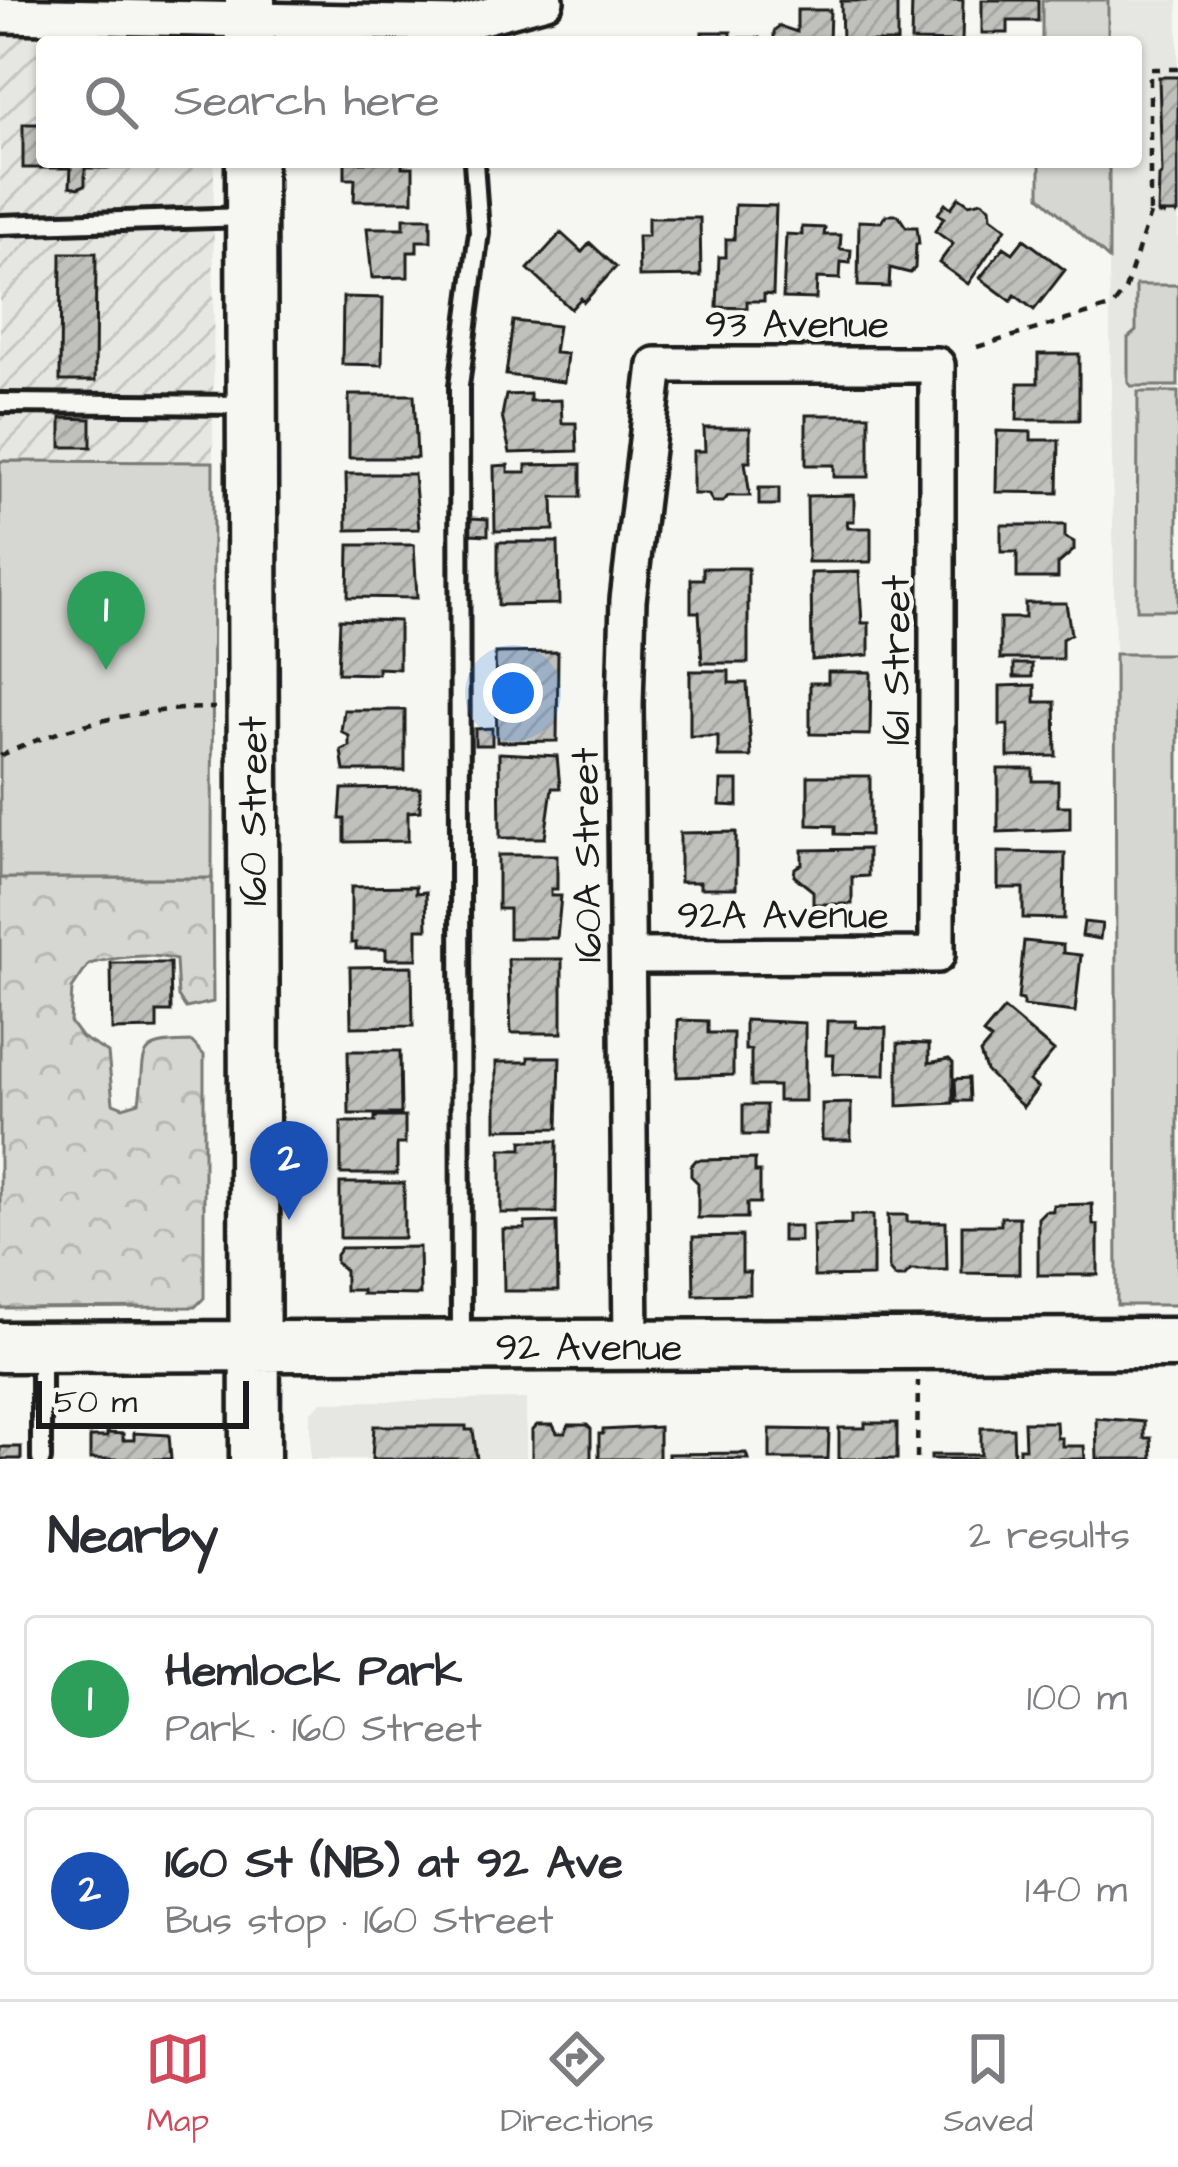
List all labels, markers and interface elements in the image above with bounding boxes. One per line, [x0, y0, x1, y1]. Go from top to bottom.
search box [36, 36, 1142, 168]
icon: search [78, 69, 144, 135]
text: Search here [174, 71, 440, 133]
street label: 93 Avenue [705, 299, 889, 353]
pin: 1 [67, 571, 145, 670]
street label: 161 Street [871, 575, 925, 745]
your location [483, 663, 543, 723]
street label: 160 Street [228, 716, 282, 906]
street label: 160A Street [559, 747, 617, 963]
street label: 92A Avenue [677, 890, 889, 944]
pin: 2 [250, 1121, 328, 1220]
street label: 92 Avenue [496, 1322, 682, 1376]
scale bar [36, 1375, 249, 1428]
text: 50 m [54, 1379, 137, 1425]
text: Nearby [48, 1502, 218, 1573]
text: 2 results [969, 1510, 1130, 1564]
text: Hemlock Park [165, 1641, 462, 1703]
text: 1 [88, 1672, 93, 1726]
text: 100 m [1027, 1672, 1127, 1726]
text: Park · 160 Street [165, 1703, 482, 1757]
text: 160 St (NB) at 92 Ave [165, 1833, 623, 1895]
text: 2 [79, 1864, 101, 1918]
text: 140 m [1025, 1864, 1127, 1918]
text: Bus stop · 160 Street [165, 1895, 553, 1949]
tab: Map [145, 2026, 211, 2144]
tab: Directions [500, 2026, 654, 2144]
tab: Saved [943, 2026, 1033, 2144]

